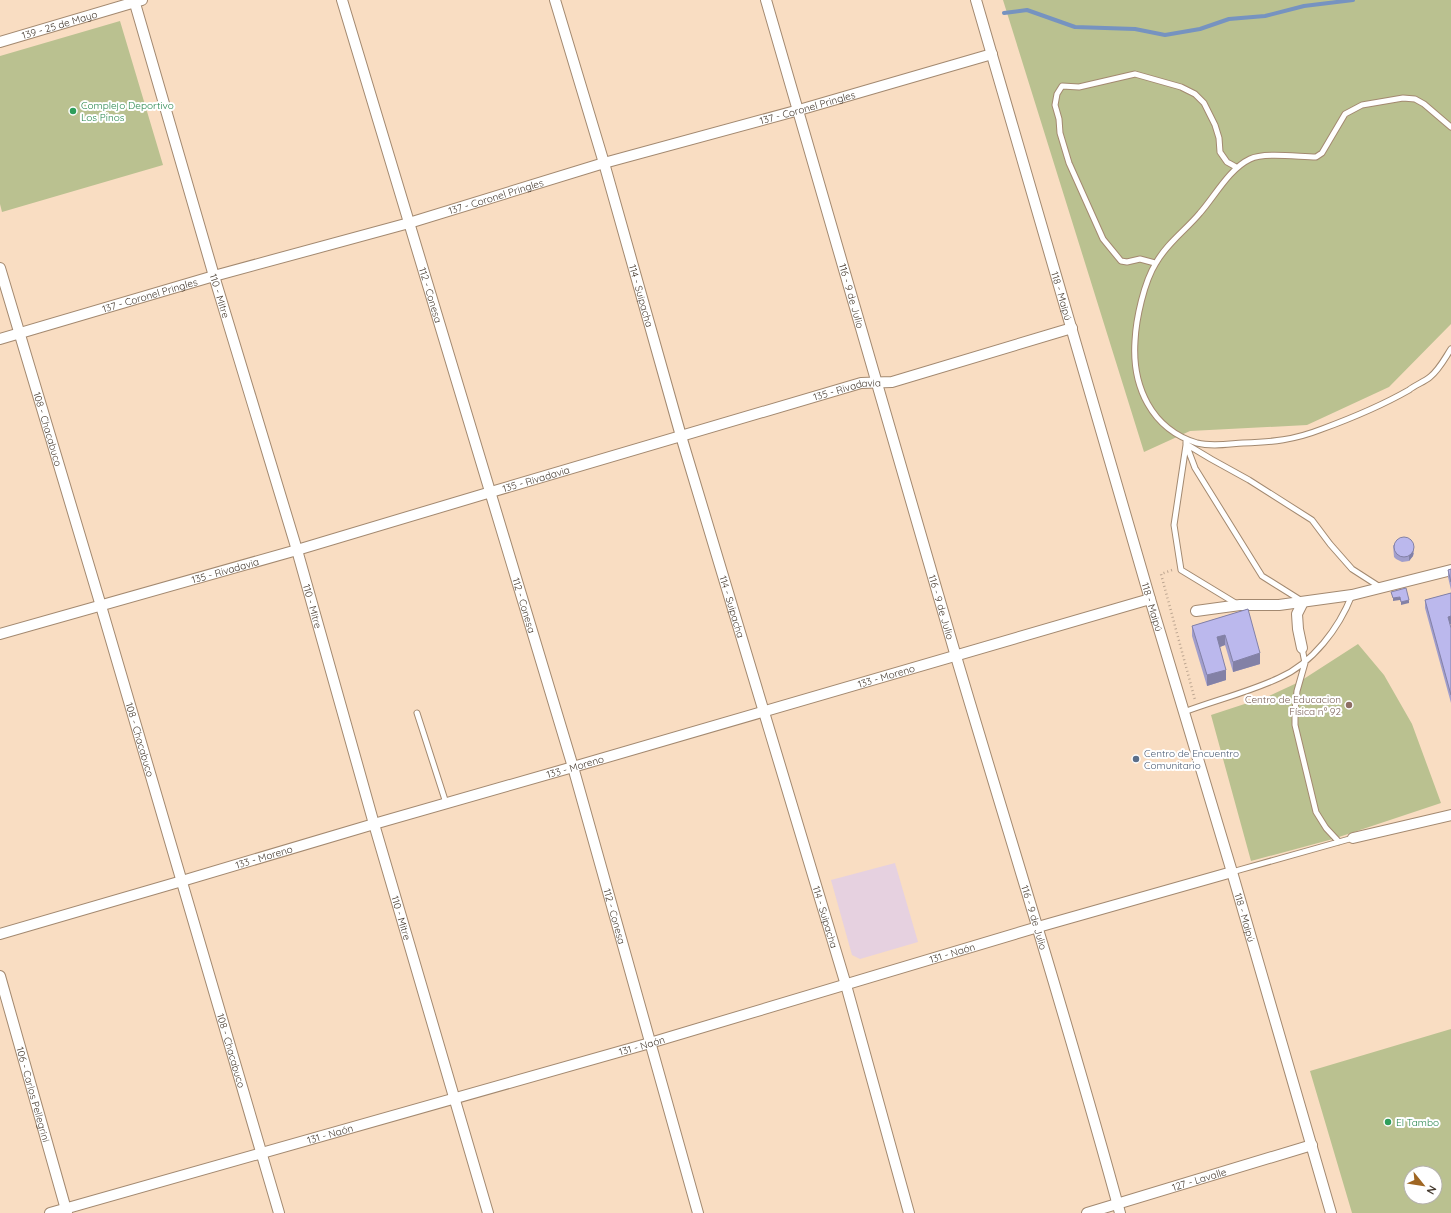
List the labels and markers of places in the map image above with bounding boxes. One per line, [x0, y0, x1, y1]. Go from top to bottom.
place label: Complejo Deportivo Los Pinos [81, 99, 174, 124]
marker: Complejo Deportivo Los Pinos [68, 106, 78, 116]
place label: Centro de Educacion Física nº 92 [1245, 693, 1341, 718]
marker: Centro de Educacion Física nº 92 [1344, 700, 1354, 710]
place label: Centro de Encuentro Comunitario [1144, 747, 1239, 772]
marker: Centro de Encuentro Comunitario [1131, 754, 1141, 764]
place label: El Tambo [1396, 1116, 1439, 1129]
marker: El Tambo [1383, 1117, 1393, 1127]

